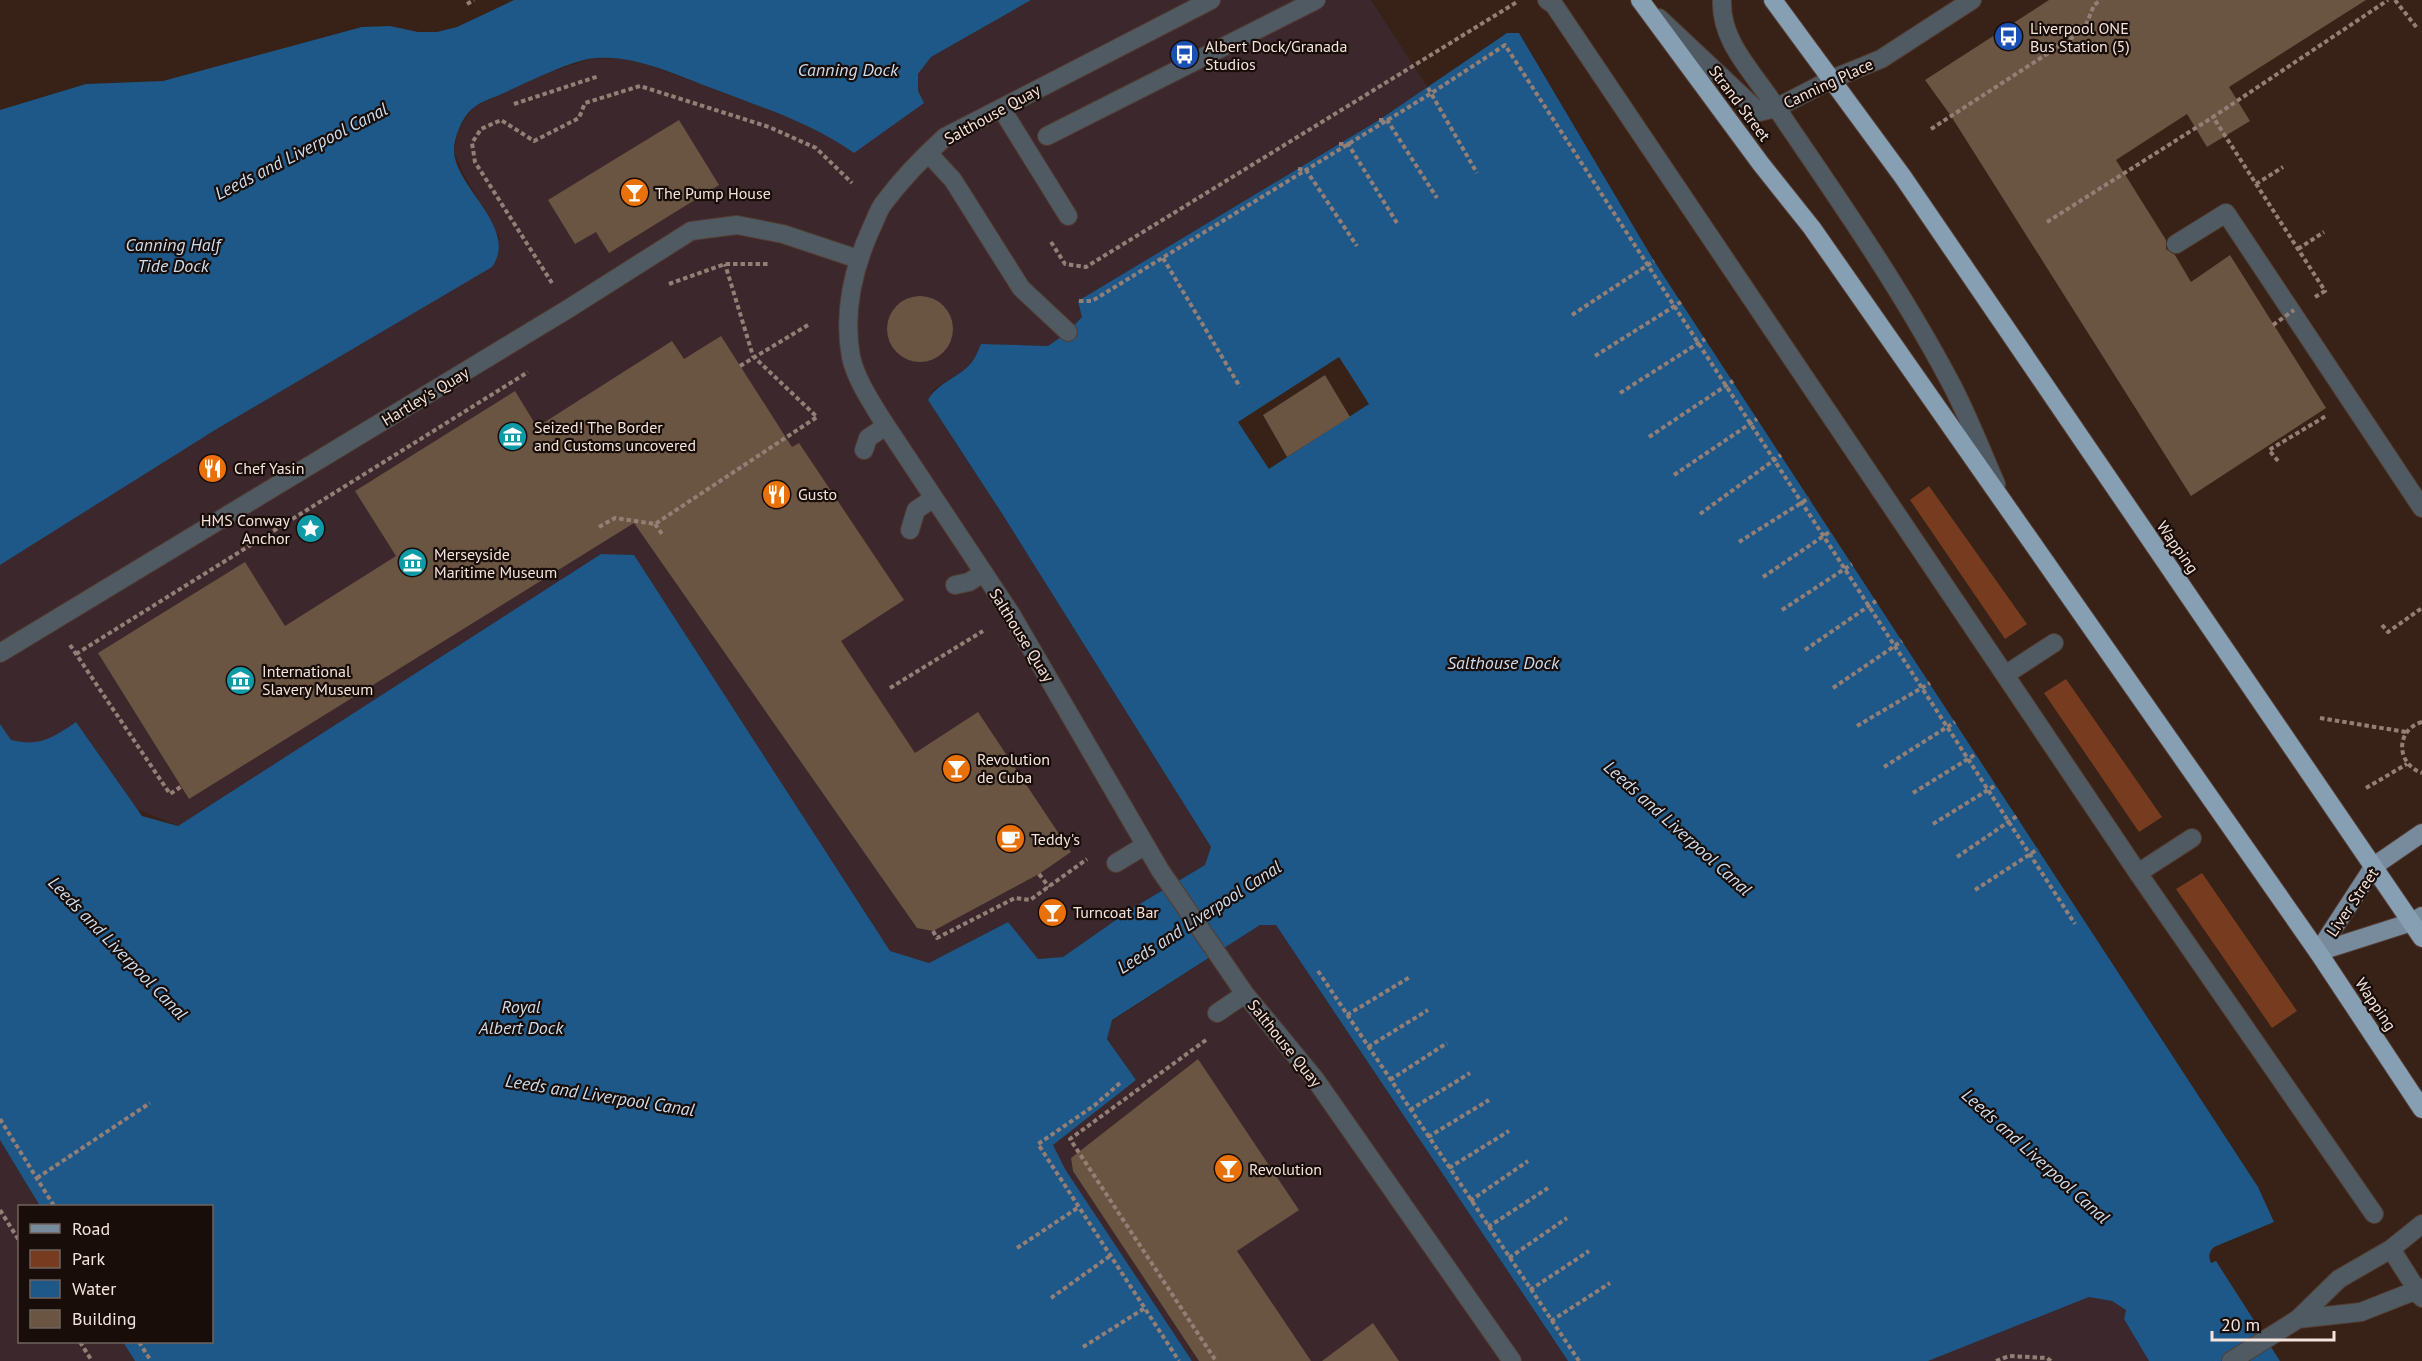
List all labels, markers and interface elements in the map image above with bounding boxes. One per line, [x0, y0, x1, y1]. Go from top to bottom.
place label: Liverpool ONE Bus Station (5) [2030, 18, 2130, 56]
bus stop icon: Liverpool ONE Bus Station (5) [1993, 21, 2025, 53]
place label: Albert Dock/Granada Studios [1205, 36, 1347, 74]
bus stop icon: Albert Dock/Granada Studios [1168, 39, 1200, 71]
street label: Canning Place [1780, 53, 1876, 113]
water label: Canning Dock [798, 58, 899, 81]
street label: Strand Street [1705, 61, 1775, 145]
street label: Salthouse Quay [941, 79, 1044, 149]
water label: Leeds and Liverpool Canal [211, 97, 392, 205]
bar icon: The Pump House [618, 177, 650, 209]
place label: The Pump House [655, 183, 771, 203]
water label: Canning Half Tide Dock [126, 233, 223, 277]
street label: Hartley's Quay [378, 362, 473, 430]
place label: Seized! The Border and Customs uncovered [534, 417, 696, 455]
museum icon: Seized! The Border and Customs uncovered [497, 420, 529, 452]
restaurant icon: Chef Yasin [197, 452, 229, 484]
place label: Chef Yasin [234, 458, 304, 478]
restaurant icon: Gusto [761, 478, 793, 510]
place label: Gusto [798, 484, 837, 504]
place label: HMS Conway Anchor [201, 510, 291, 548]
place icon: HMS Conway Anchor [295, 513, 327, 545]
street label: Wapping [2153, 517, 2203, 577]
place label: Merseyside Maritime Museum [434, 544, 557, 582]
museum icon: Merseyside Maritime Museum [397, 547, 429, 579]
street label: Salthouse Quay [985, 585, 1059, 686]
water label: Salthouse Dock [1447, 651, 1560, 674]
place label: International Slavery Museum [262, 661, 373, 699]
museum icon: International Slavery Museum [225, 664, 257, 696]
place label: Revolution de Cuba [977, 749, 1050, 787]
bar icon: Revolution de Cuba [940, 752, 972, 784]
water label: Leeds and Liverpool Canal [1599, 755, 1757, 901]
cafe icon: Teddy's [994, 823, 1026, 855]
place label: Teddy's [1031, 829, 1080, 849]
water label: Leeds and Liverpool Canal [1113, 855, 1286, 979]
street label: Liver Street [2322, 863, 2383, 940]
water label: Leeds and Liverpool Canal [43, 871, 193, 1025]
bar icon: Turncoat Bar [1036, 896, 1068, 928]
place label: Turncoat Bar [1073, 902, 1159, 922]
street label: Wapping [2351, 974, 2401, 1034]
water label: Royal Albert Dock [478, 995, 564, 1039]
street label: Salthouse Quay [1244, 995, 1327, 1091]
water label: Leeds and Liverpool Canal [504, 1069, 696, 1121]
water label: Leeds and Liverpool Canal [1957, 1083, 2115, 1229]
bar icon: Revolution [1212, 1153, 1244, 1185]
place label: Revolution [1249, 1159, 1322, 1179]
legend [18, 1205, 213, 1343]
text: Road [72, 1217, 110, 1240]
text: Park [72, 1247, 105, 1270]
text: Water [72, 1277, 116, 1300]
scale bar [2212, 1304, 2334, 1342]
text: Building [72, 1307, 136, 1330]
text: 20 m [2221, 1313, 2260, 1336]

